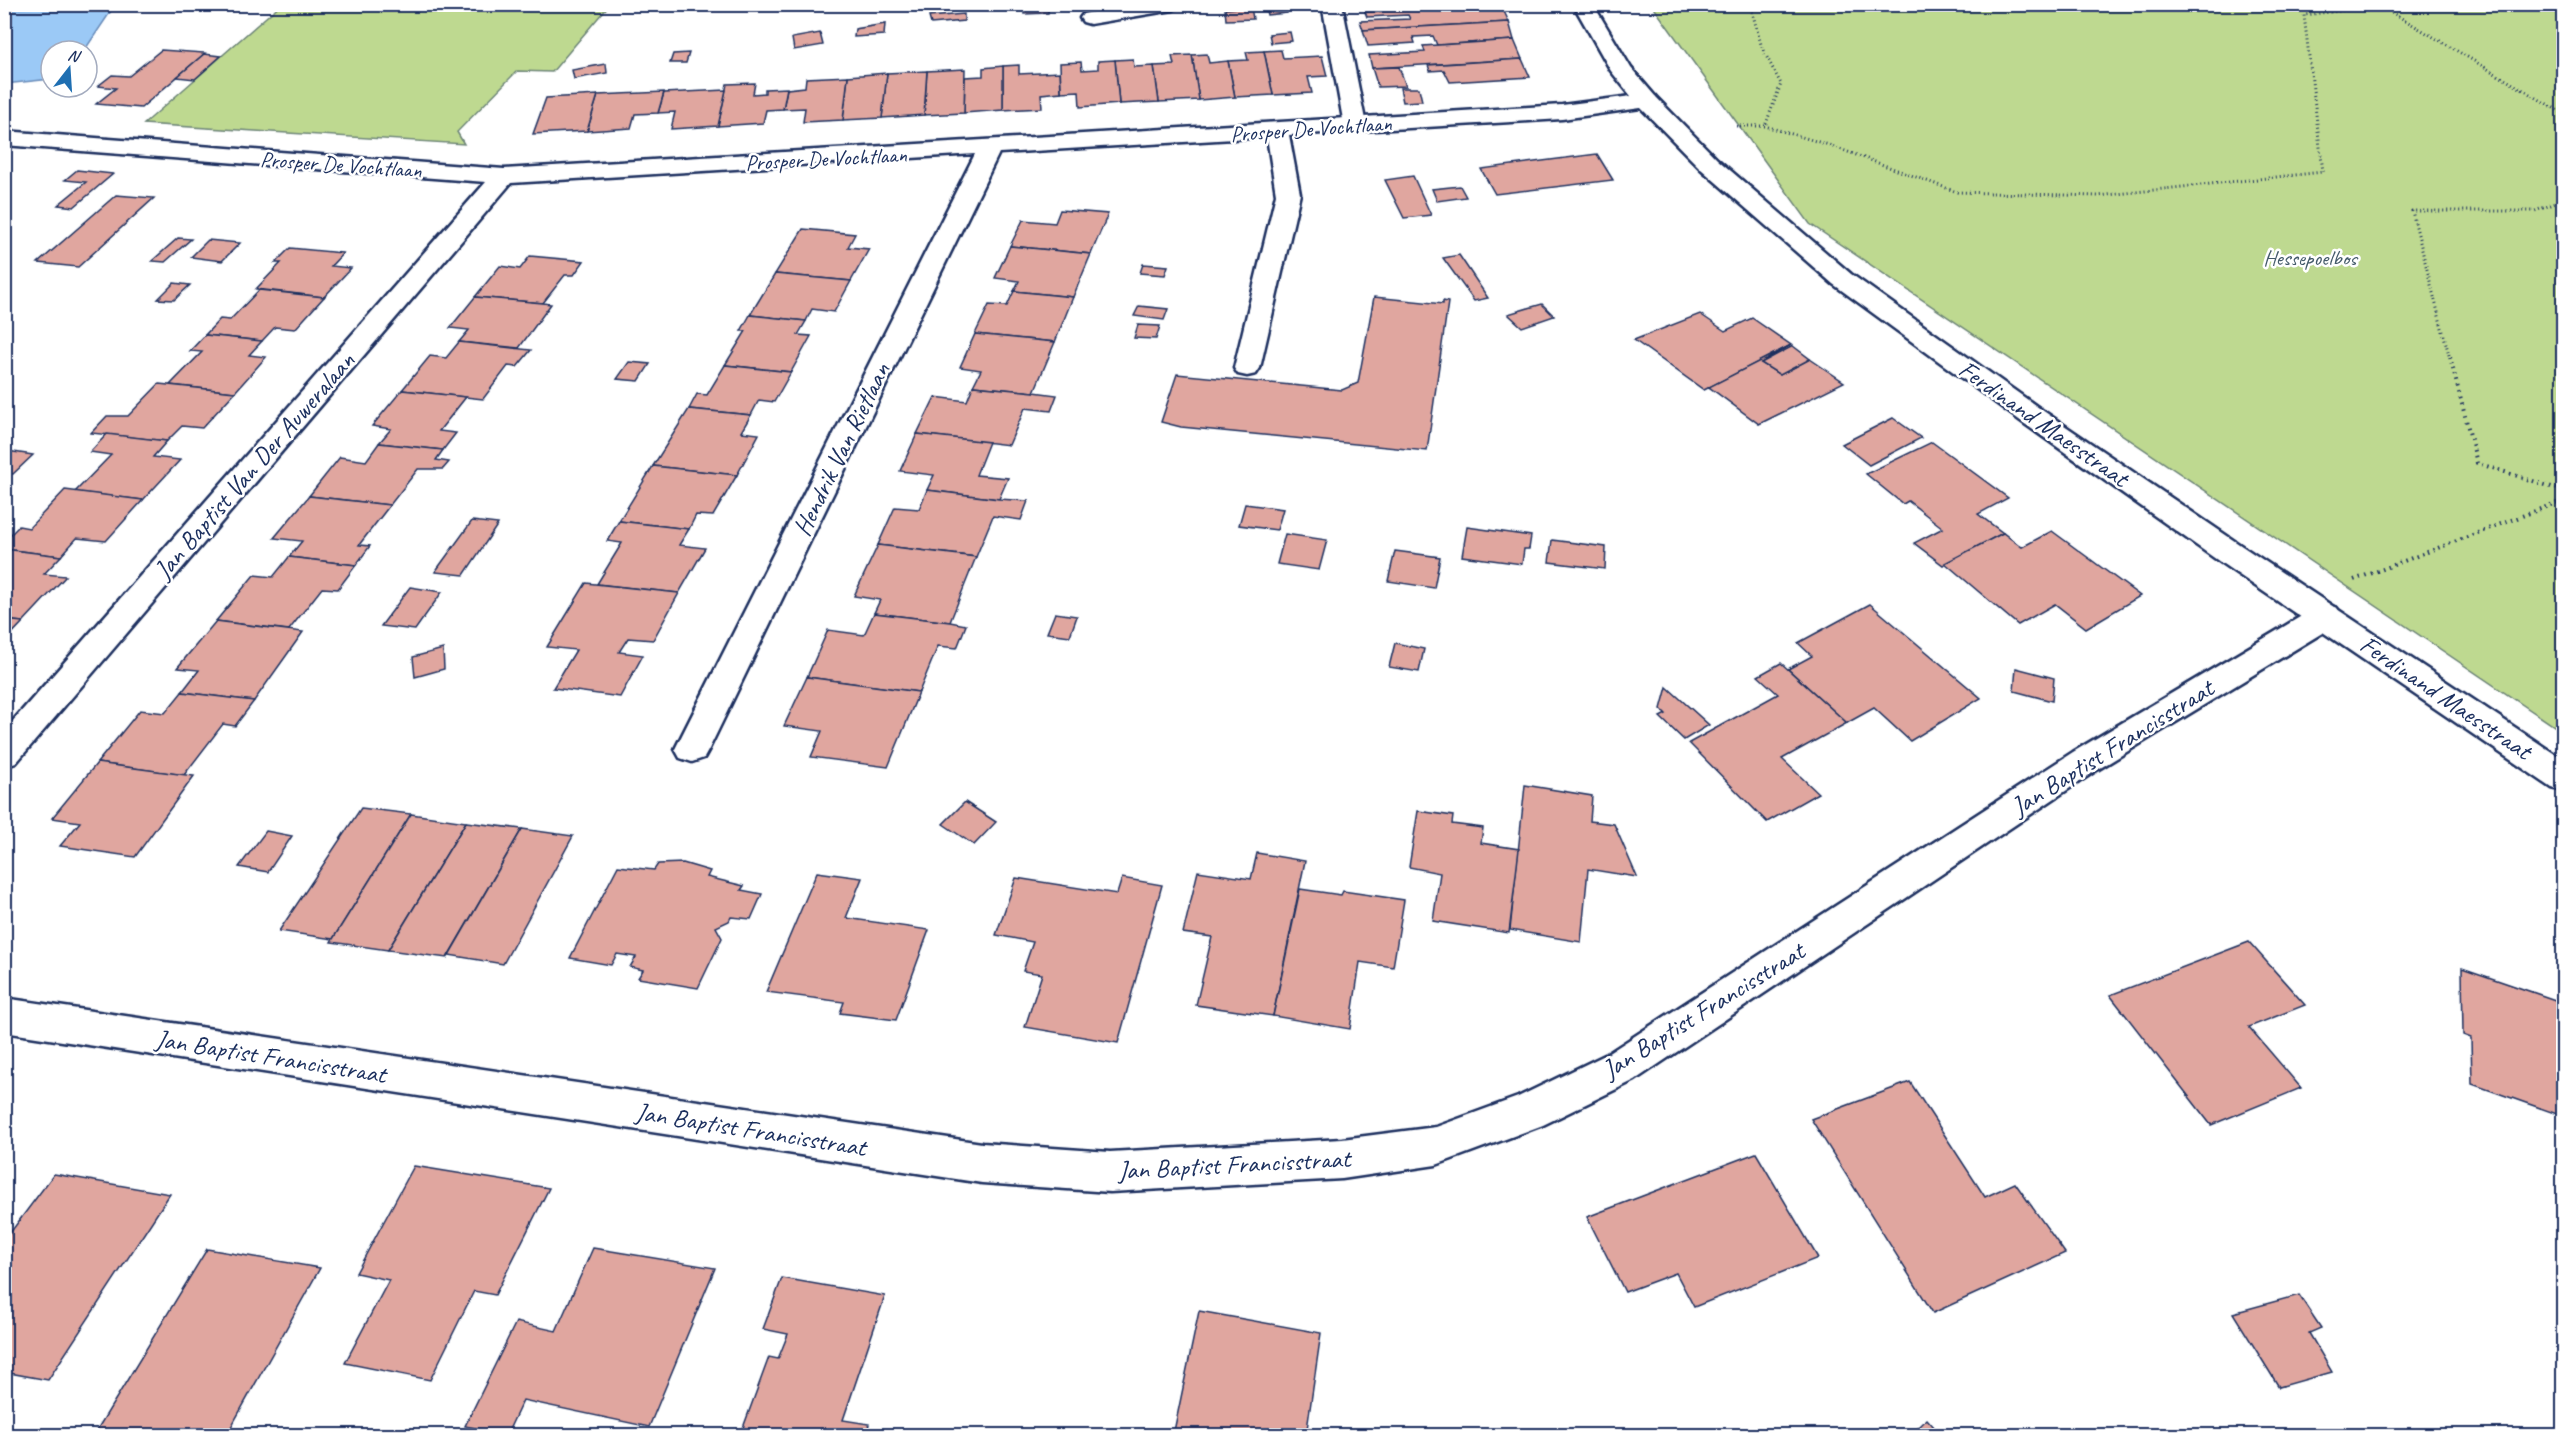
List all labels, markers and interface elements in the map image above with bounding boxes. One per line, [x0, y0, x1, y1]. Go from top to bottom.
north arrow [39, 39, 99, 99]
text: N [65, 45, 84, 68]
street label: Prosper De Vochtlaan [1229, 109, 1393, 149]
street label: Prosper De Vochtlaan [745, 141, 908, 177]
street label: Prosper De Vochtlaan [259, 145, 423, 185]
park label: Hessepoelbos [2263, 244, 2359, 272]
street label: Jan Baptist Van Der Auweralaan [145, 345, 362, 587]
street label: Ferdinand Maesstraat [1952, 353, 2137, 496]
street label: Hendrik Van Rietlaan [785, 357, 898, 541]
street label: Ferdinand Maesstraat [2354, 628, 2540, 768]
street label: Jan Baptist Francisstraat [2003, 671, 2222, 824]
street label: Jan Baptist Francisstraat [1594, 934, 1813, 1087]
street label: Jan Baptist Francisstraat [152, 1022, 391, 1091]
street label: Jan Baptist Francisstraat [632, 1095, 871, 1164]
street label: Jan Baptist Francisstraat [1115, 1142, 1353, 1187]

